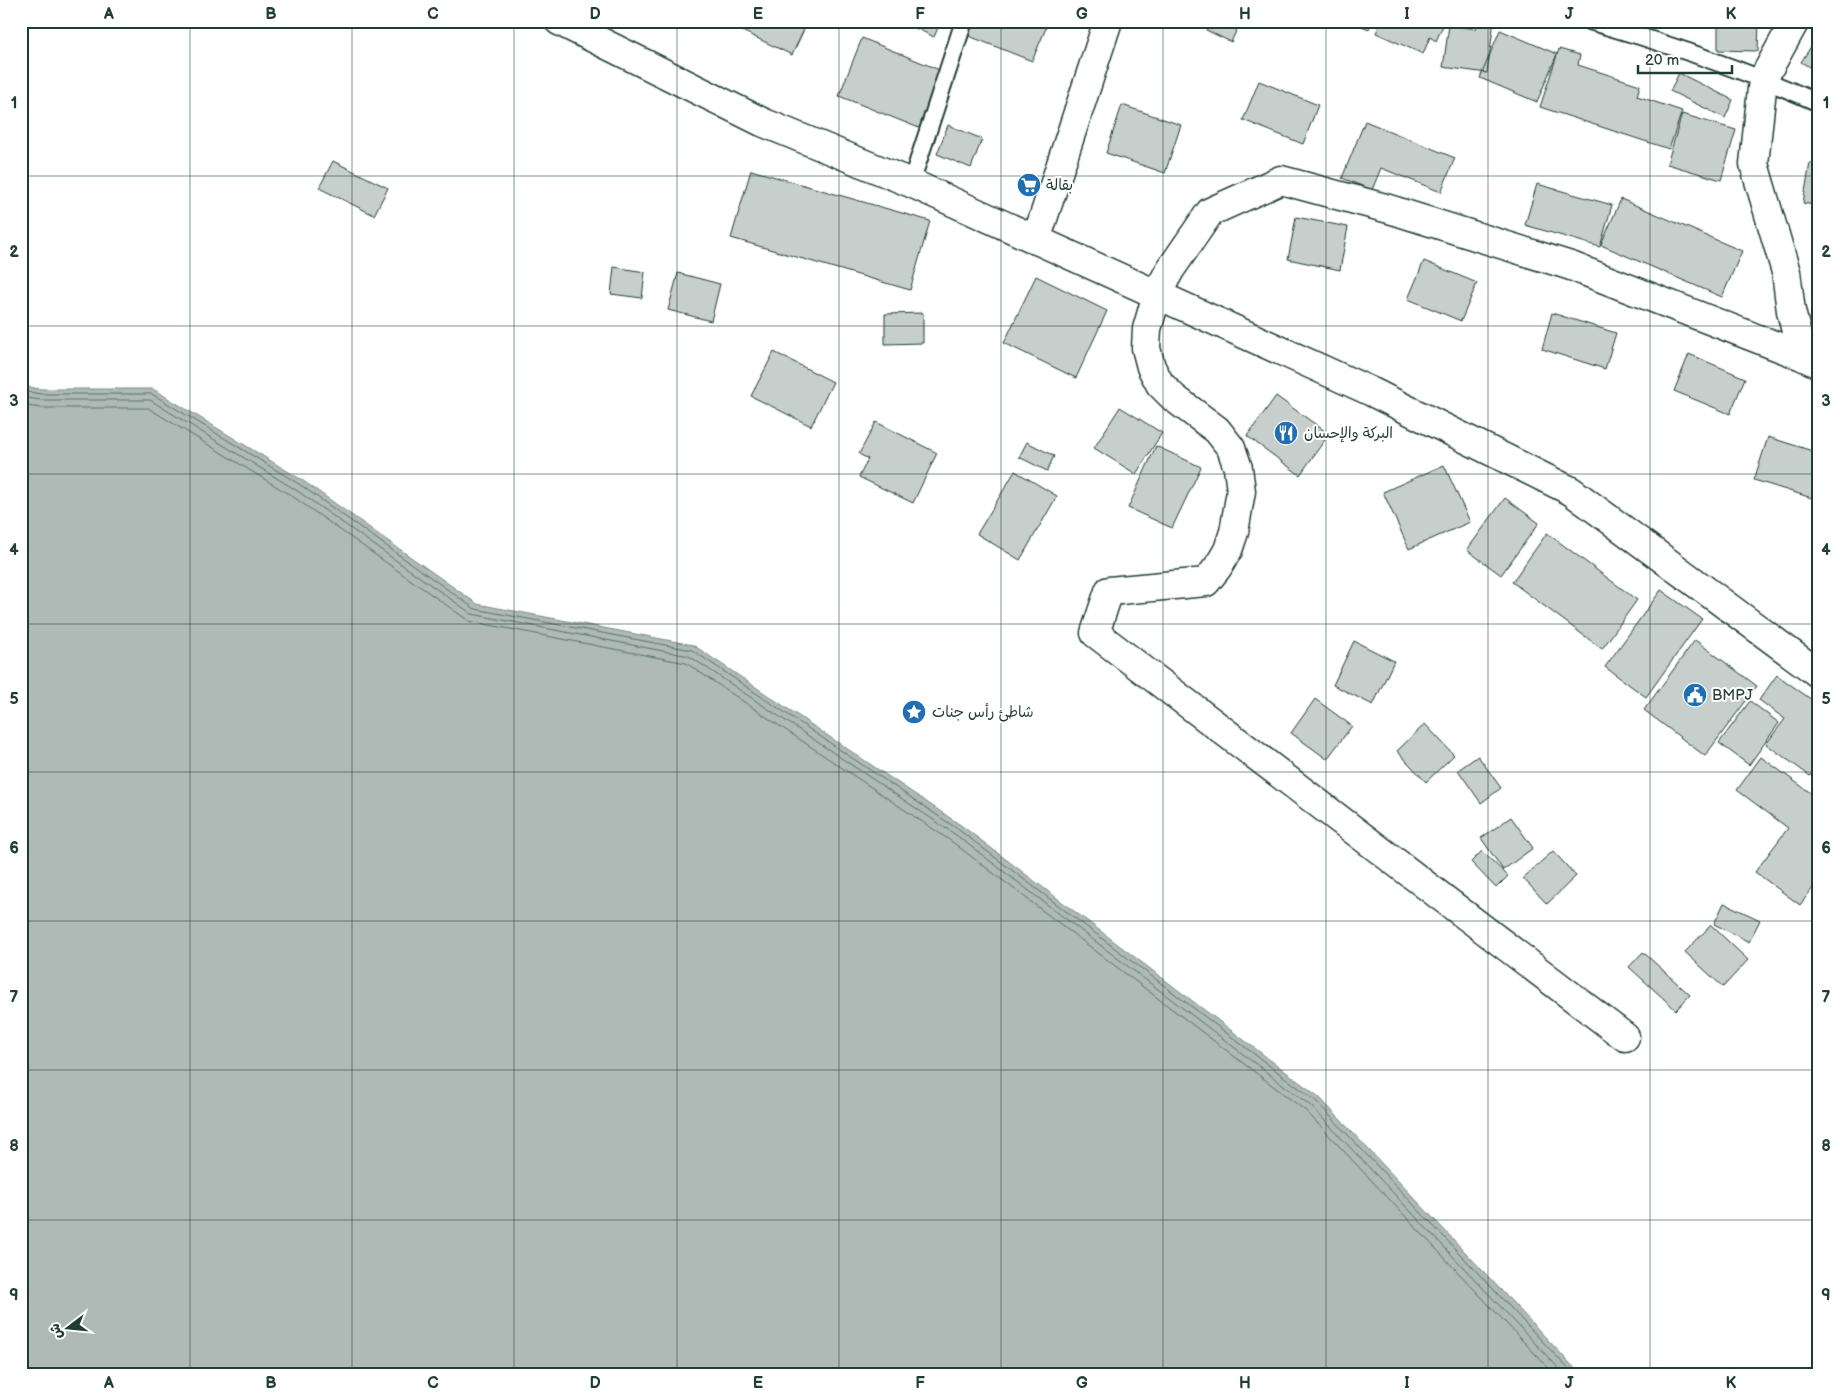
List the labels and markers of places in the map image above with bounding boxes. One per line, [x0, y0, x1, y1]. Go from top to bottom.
supermarket icon: بقالة [1016, 172, 1042, 198]
place label: بقالة [1046, 176, 1073, 195]
restaurant icon: البركة والإحسان [1273, 420, 1299, 446]
place label: البركة والإحسان [1304, 424, 1393, 443]
public building icon: BMPJ [1682, 682, 1708, 708]
place label: BMPJ [1712, 686, 1754, 705]
place icon: شاطئ رأس جنات [901, 699, 927, 725]
place label: شاطئ رأس جنات [932, 703, 1034, 722]

